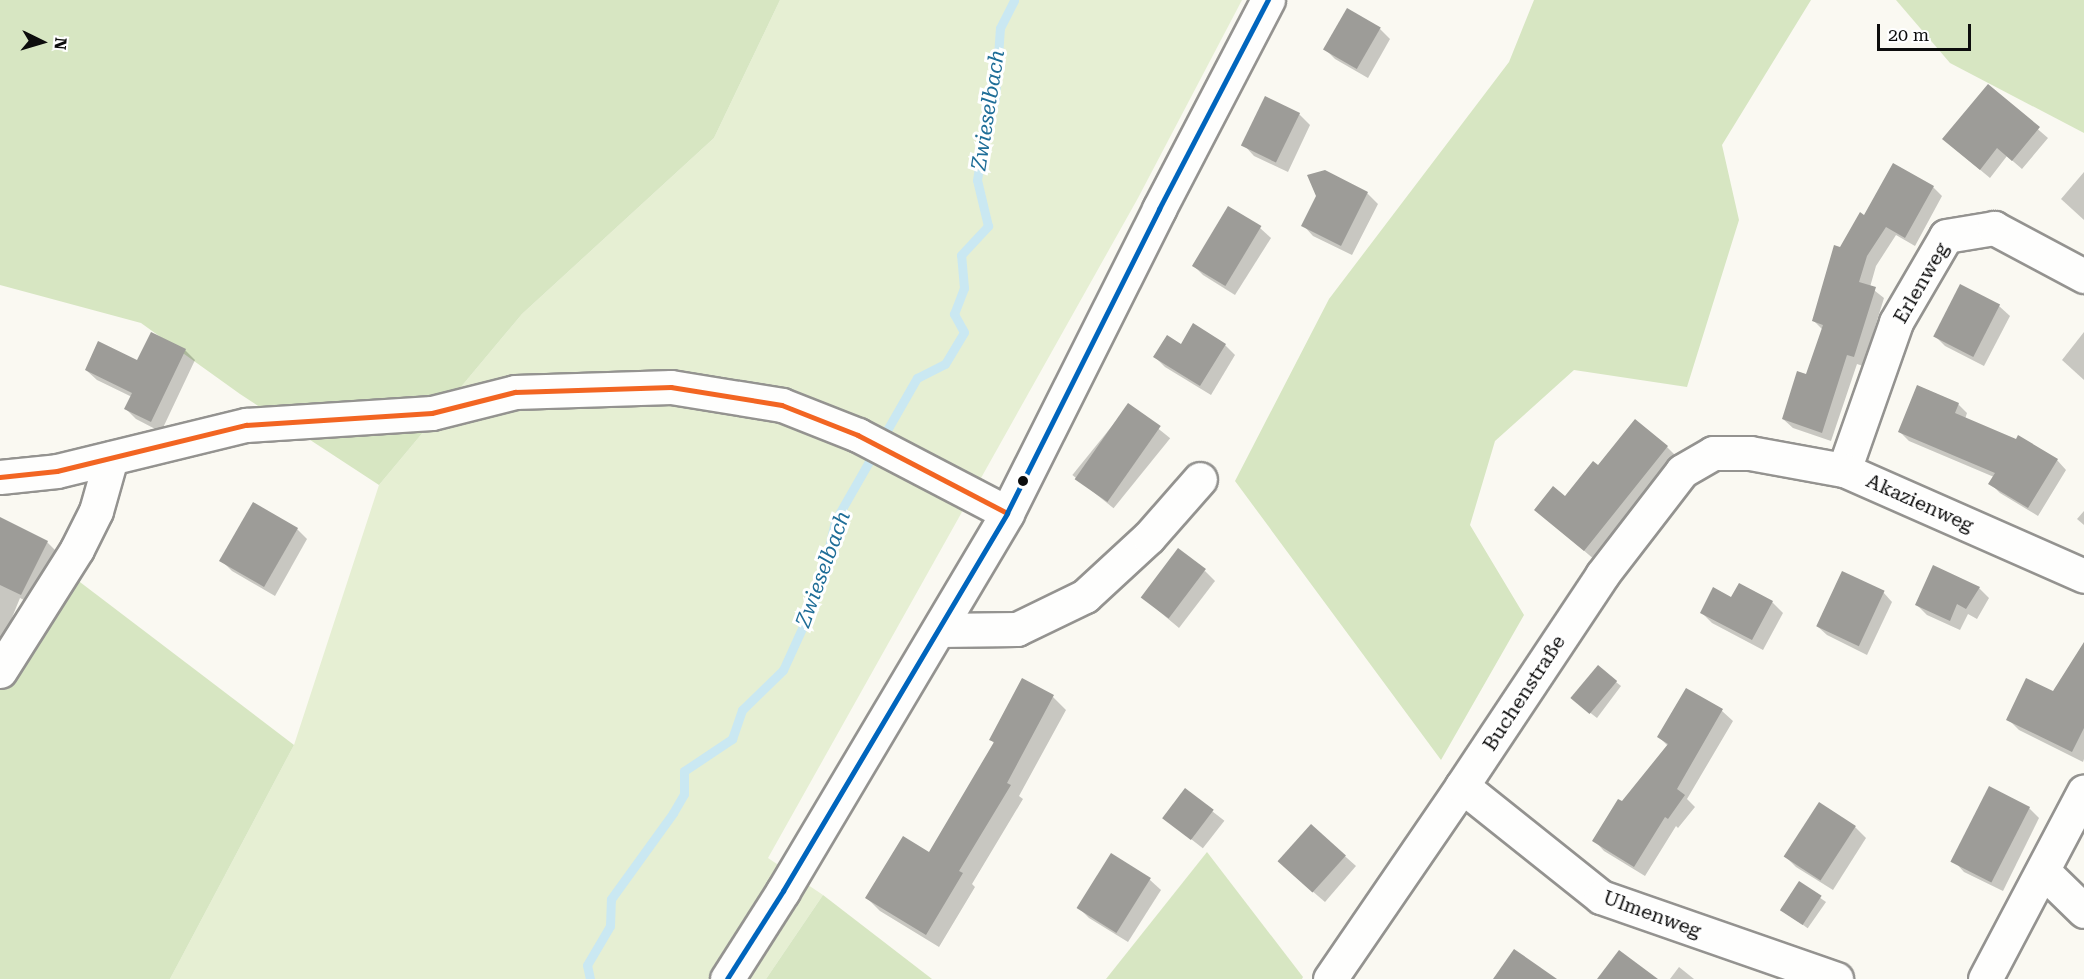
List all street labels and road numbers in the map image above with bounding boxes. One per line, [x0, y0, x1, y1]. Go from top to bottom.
street label: Erlenweg [1888, 238, 1954, 328]
street label: Akazienweg [1863, 469, 1977, 537]
street label: Buchenstraße [1478, 631, 1570, 755]
street label: Ulmenweg [1600, 885, 1704, 943]

